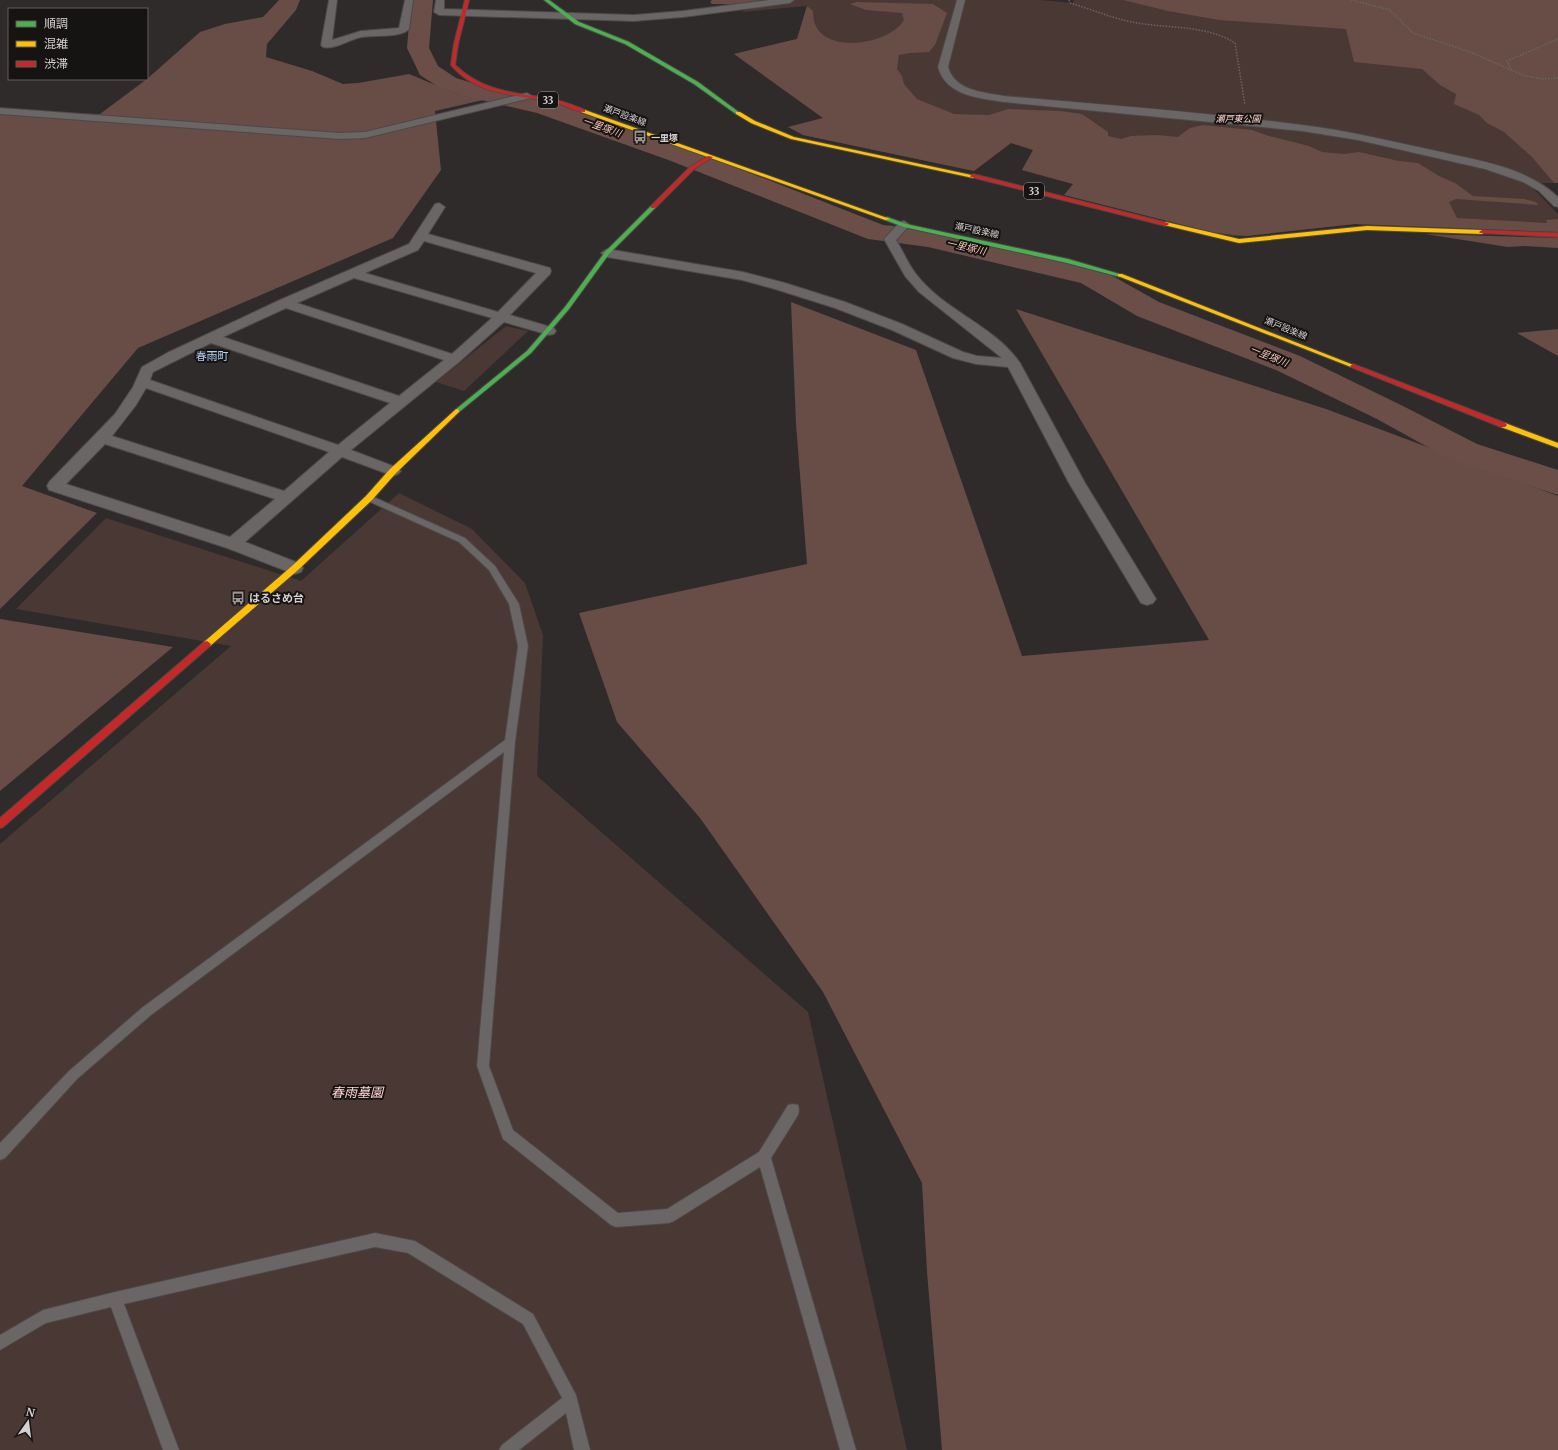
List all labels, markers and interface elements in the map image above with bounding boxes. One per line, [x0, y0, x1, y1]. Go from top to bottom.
legend [8, 8, 148, 80]
text: 順調 [44, 16, 68, 31]
text: 混雑 [44, 36, 68, 51]
text: 渋滞 [44, 56, 68, 71]
road number: 33 [538, 92, 558, 108]
street label: 瀬戸設楽線 [602, 102, 649, 128]
park label: 瀬戸東公園 [1215, 113, 1262, 124]
water label: 一里塚川 [581, 114, 624, 140]
bus stop icon: 一里塚 [632, 129, 648, 145]
place label: 一里塚 [651, 132, 678, 143]
road number: 33 [1024, 183, 1044, 199]
street label: 瀬戸設楽線 [954, 220, 1001, 240]
water label: 一里塚川 [945, 236, 988, 258]
street label: 瀬戸設楽線 [1263, 314, 1310, 342]
water label: 一里塚川 [1248, 342, 1291, 370]
district label: 春雨町 [196, 349, 229, 363]
bus stop icon: はるさめ台 [230, 590, 246, 606]
place label: はるさめ台 [249, 591, 304, 605]
park label: 春雨墓園 [331, 1084, 385, 1101]
north arrow [8, 1402, 48, 1442]
text: N [25, 1404, 37, 1420]

